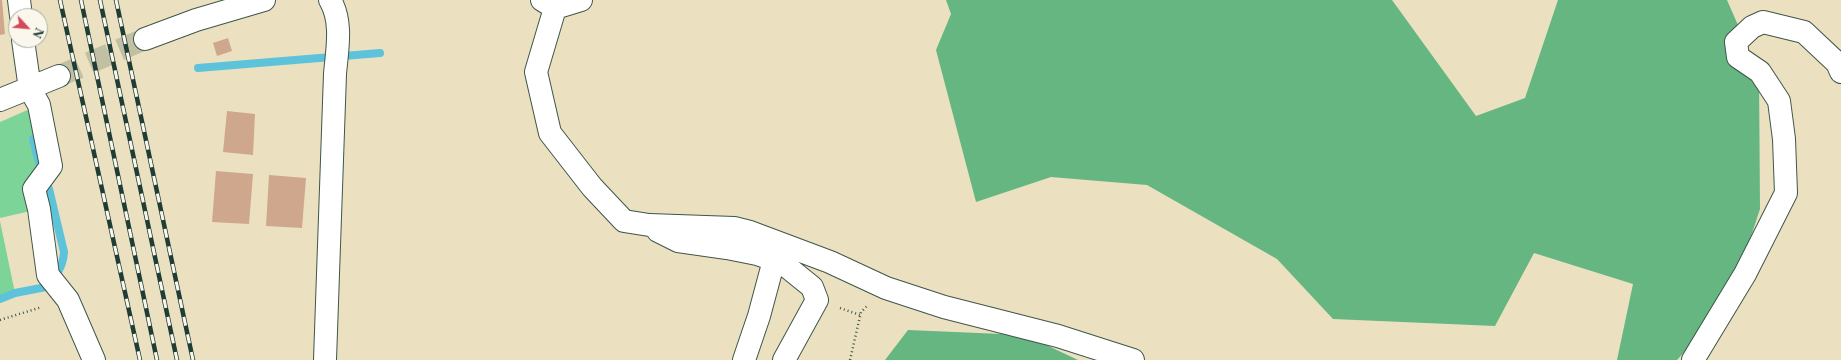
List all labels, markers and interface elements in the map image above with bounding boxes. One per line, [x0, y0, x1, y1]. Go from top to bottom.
north arrow [8, 8, 48, 48]
text: N [29, 25, 46, 40]

